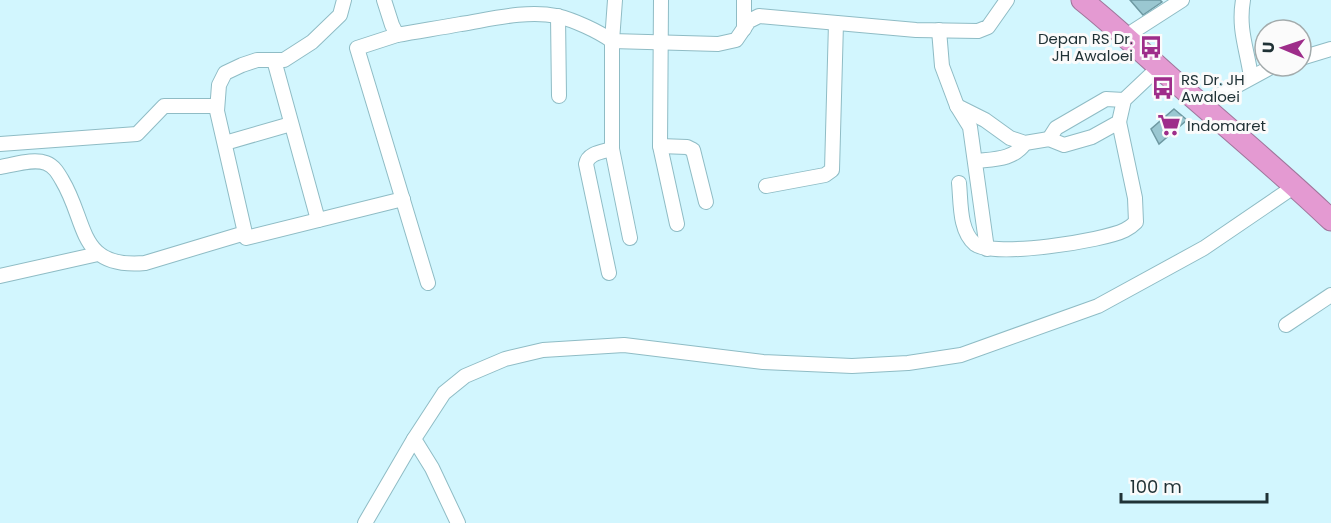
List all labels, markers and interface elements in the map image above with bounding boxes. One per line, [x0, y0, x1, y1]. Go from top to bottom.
north arrow [1253, 18, 1313, 78]
place label: Depan RS Dr. JH Awaloei [1038, 28, 1133, 66]
bus stop icon: Depan RS Dr. JH Awaloei [1138, 34, 1164, 60]
text: U [1257, 41, 1280, 54]
place label: RS Dr. JH Awaloei [1181, 69, 1245, 107]
bus stop icon: RS Dr. JH Awaloei [1150, 75, 1176, 101]
supermarket icon: Indomaret [1156, 112, 1182, 138]
place label: Indomaret [1187, 115, 1266, 136]
scale bar [1121, 466, 1266, 504]
text: 100 m [1130, 474, 1182, 499]

